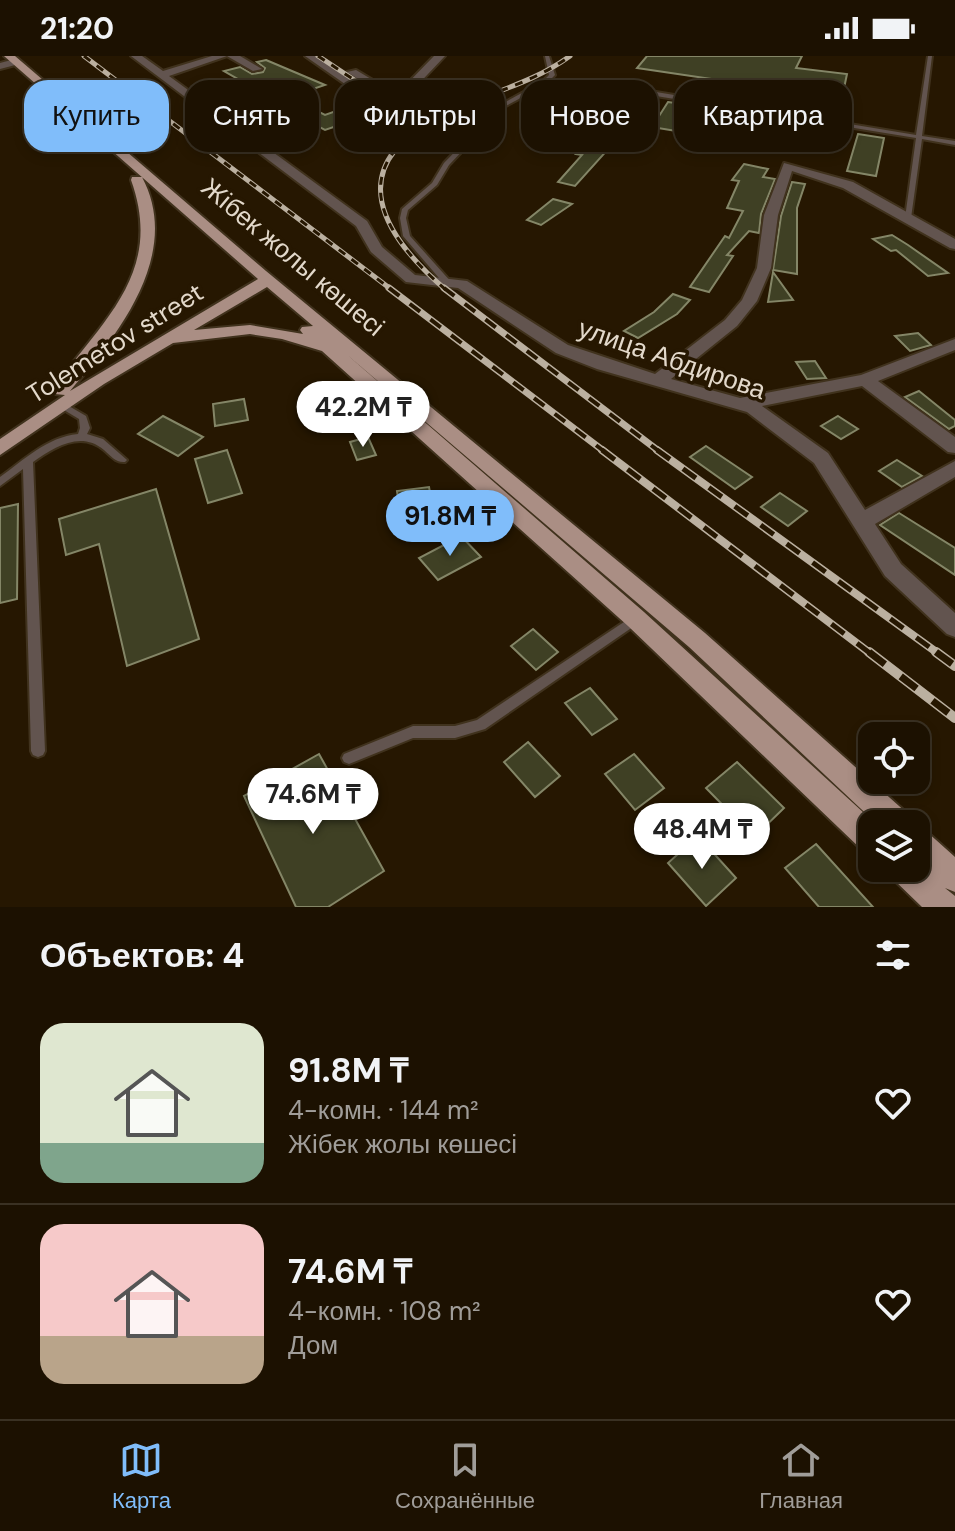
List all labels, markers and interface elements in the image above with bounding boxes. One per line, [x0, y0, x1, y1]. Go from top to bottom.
text: 21:20 [40, 9, 114, 48]
chip: Купить [24, 80, 169, 152]
chip: Снять [185, 80, 319, 152]
chip: Фильтры [335, 80, 505, 152]
chip: Новое [521, 80, 658, 152]
chip: Квартира [674, 80, 852, 152]
street label: Жібек жолы көшесі [194, 170, 392, 344]
street label: Tolemetov street [20, 275, 210, 411]
street label: улица Абдирова [574, 311, 771, 407]
pin: 42.2M ₸ [289, 381, 437, 449]
text: 42.2M ₸ [315, 390, 411, 424]
pin: 91.8M ₸ [376, 490, 524, 558]
text: 91.8M ₸ [404, 499, 496, 533]
map controls [858, 722, 930, 882]
button: locate [858, 722, 930, 794]
pin: 74.6M ₸ [239, 768, 387, 836]
text: 74.6M ₸ [265, 777, 361, 811]
pin: 48.4M ₸ [628, 803, 776, 871]
button: layers [858, 810, 930, 882]
text: 48.4M ₸ [652, 812, 752, 846]
text: Объектов: 4 [40, 933, 244, 978]
icon: filters [871, 933, 915, 977]
text: 91.8M ₸ [288, 1048, 409, 1093]
icon: home [104, 1055, 200, 1151]
icon: heart [871, 1081, 915, 1125]
text: 4-комн. · 144 m² [288, 1093, 479, 1127]
text: Жібек жолы көшесі [288, 1127, 517, 1161]
text: 74.6M ₸ [288, 1249, 412, 1294]
icon: home [104, 1256, 200, 1352]
icon: heart [871, 1282, 915, 1326]
text: 4-комн. · 108 m² [288, 1294, 481, 1328]
text: Дом [288, 1328, 338, 1362]
tab: Карта [112, 1438, 171, 1515]
tab: Сохранённые [395, 1438, 535, 1515]
tab: Главная [759, 1438, 843, 1515]

